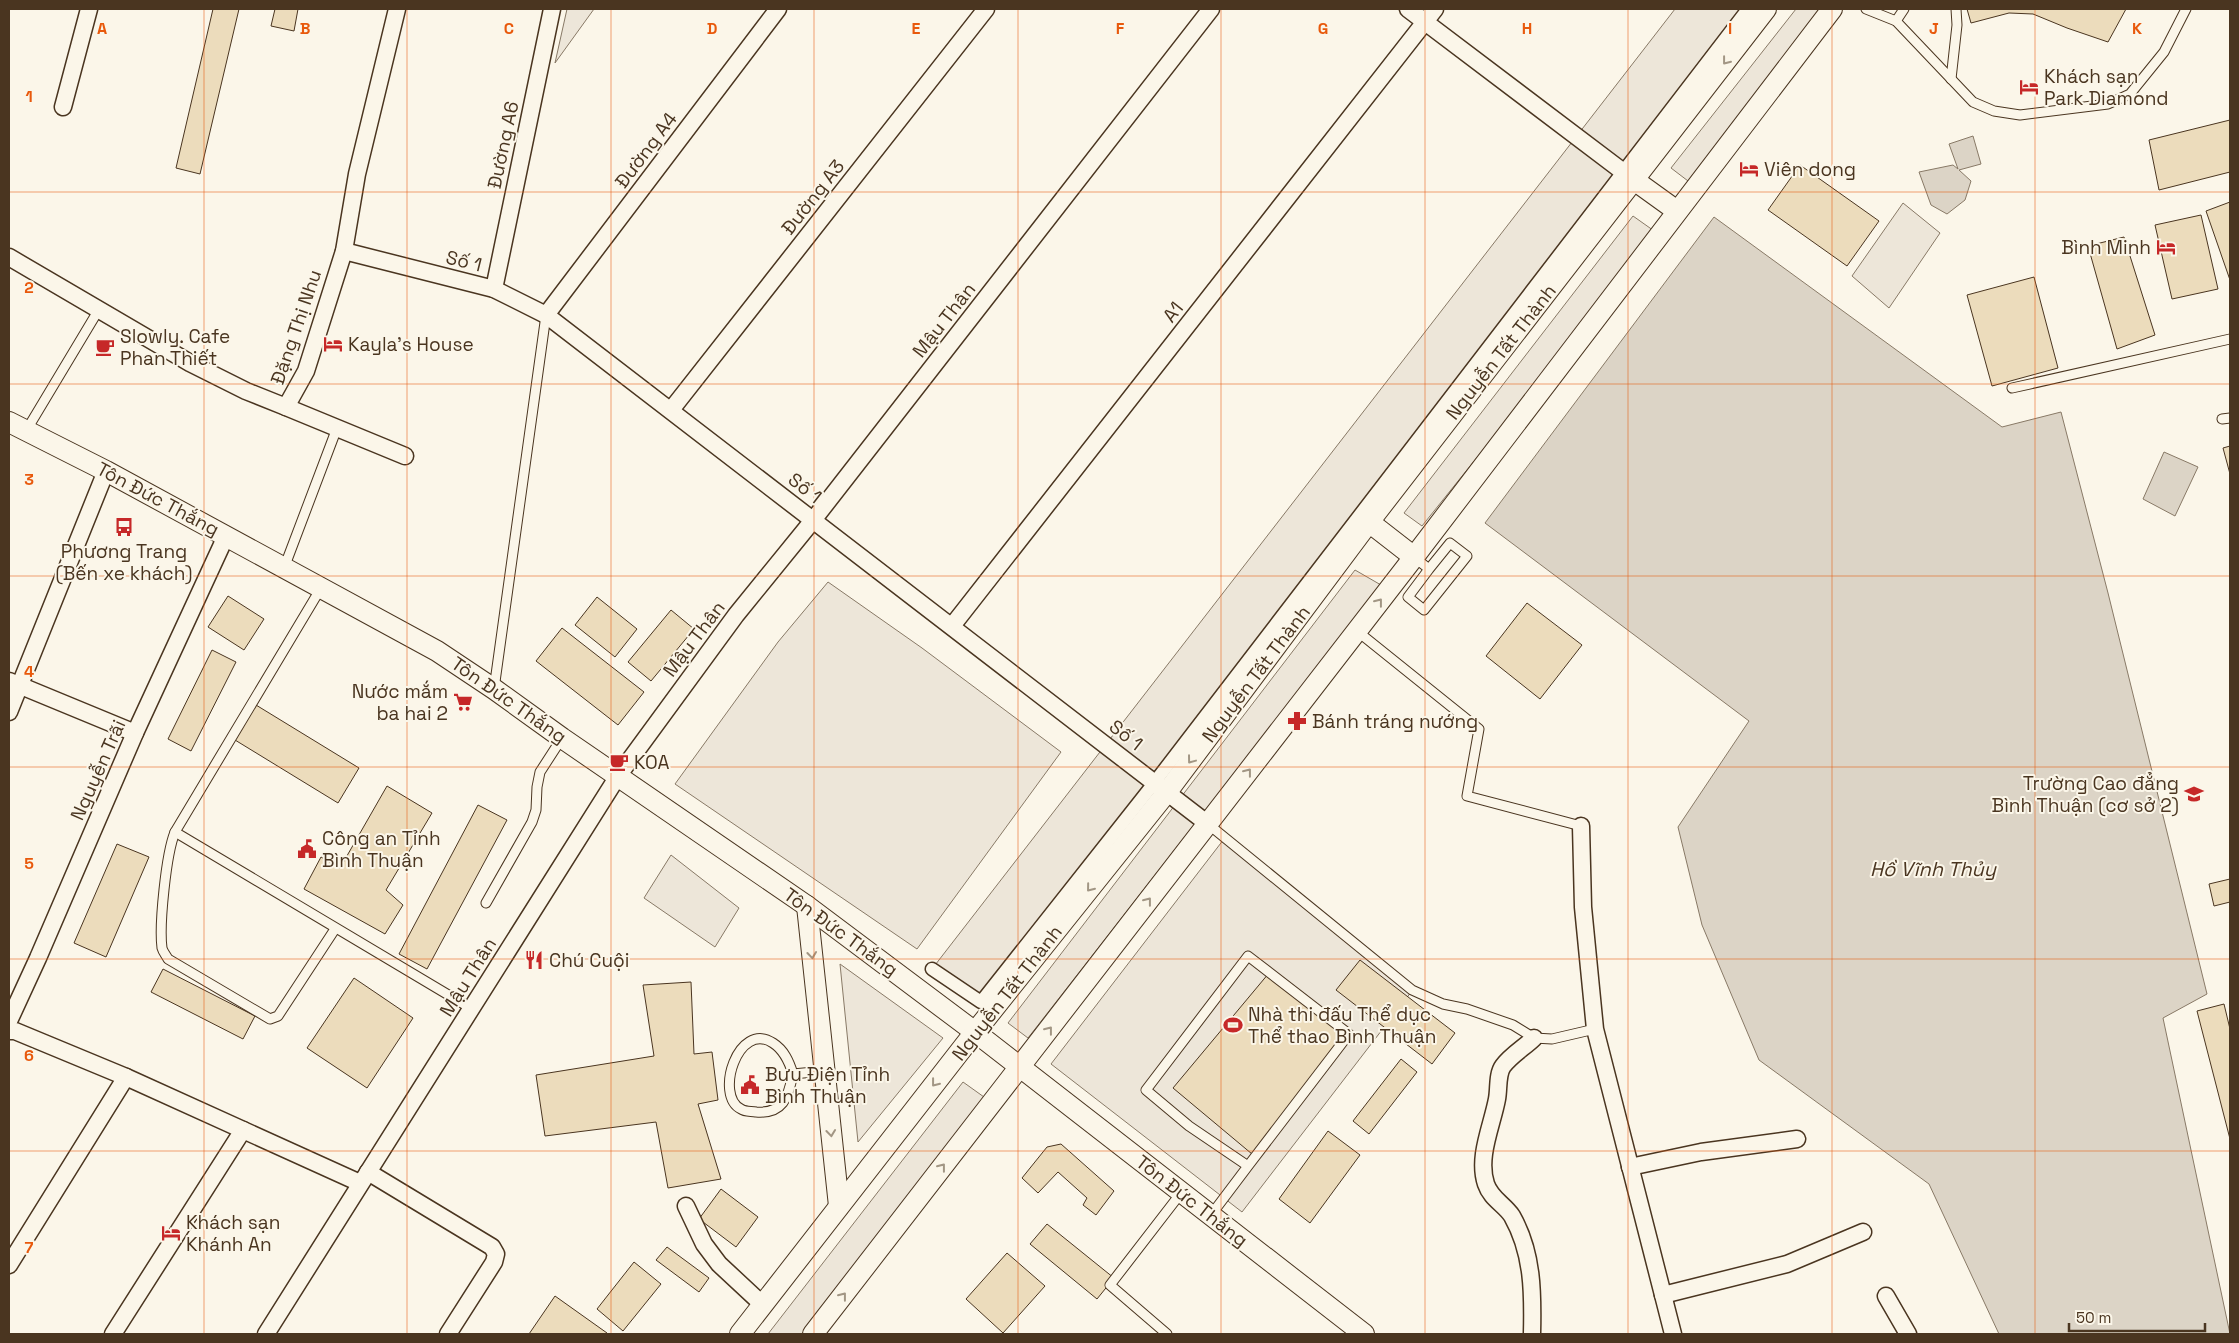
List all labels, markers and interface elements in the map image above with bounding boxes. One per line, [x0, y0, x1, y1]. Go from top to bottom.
text: A [97, 18, 107, 39]
text: B [300, 18, 310, 39]
text: C [504, 18, 514, 39]
text: D [707, 18, 717, 39]
text: E [912, 18, 921, 39]
text: F [1116, 18, 1125, 39]
text: G [1318, 18, 1328, 39]
text: H [1522, 18, 1532, 39]
text: I [1728, 18, 1732, 39]
text: J [1929, 18, 1939, 39]
text: K [2132, 18, 2142, 39]
one-way arrow [1723, 55, 1731, 64]
place label: Khách sạn Park Diamond [2044, 64, 2169, 111]
hotel icon: Khách sạn Park Diamond [2018, 76, 2040, 98]
text: 1 [25, 86, 33, 107]
street label: Đường A6 [482, 99, 524, 191]
street label: Đường A4 [609, 107, 683, 193]
street label: Đường A3 [776, 154, 850, 240]
place label: Viên dong [1764, 157, 1856, 182]
hotel icon: Viên dong [1738, 158, 1760, 180]
place label: Bình Minh [2061, 235, 2151, 260]
hotel icon: Bình Minh [2155, 236, 2177, 258]
street label: Số 1 [443, 244, 485, 278]
street label: Đặng Thị Nhu [265, 266, 327, 388]
text: 2 [24, 277, 34, 298]
street label: Mậu Thân [907, 277, 981, 363]
street label: Nguyễn Tất Thành [1440, 279, 1562, 425]
street label: A1 [1157, 296, 1189, 328]
place label: Slowly. Cafe Phan Thiết [120, 324, 230, 371]
place label: Kayla's House [348, 332, 474, 357]
hotel icon: Kayla's House [322, 333, 344, 355]
cafe icon: Slowly. Cafe Phan Thiết [94, 336, 116, 358]
street label: Tôn Đức Thắng [92, 456, 224, 542]
street label: Số 1 [783, 467, 827, 509]
text: 3 [24, 469, 34, 490]
bus stop icon: Phương Trang (Bến xe khách) [113, 516, 135, 538]
place label: Phương Trang (Bến xe khách) [56, 539, 192, 586]
street label: Mậu Thân [657, 596, 731, 682]
one-way arrow [1374, 599, 1382, 608]
street label: Nguyễn Tất Thành [1196, 600, 1316, 748]
street label: Tôn Đức Thắng [446, 651, 572, 749]
text: 4 [24, 661, 34, 682]
place label: Nước mắm ba hai 2 [352, 679, 448, 726]
supermarket icon: Nước mắm ba hai 2 [452, 691, 474, 713]
place label: Bánh tráng nướng [1312, 709, 1478, 734]
pharmacy icon: Bánh tráng nướng [1286, 710, 1308, 732]
street label: Số 1 [1104, 714, 1148, 756]
street label: Nguyễn Trãi [65, 716, 131, 824]
place label: KOA [634, 750, 670, 775]
cafe icon: KOA [608, 751, 630, 773]
one-way arrow [1188, 754, 1197, 764]
one-way arrow [1242, 769, 1250, 778]
place label: Trường Cao đẳng Bình Thuận (cơ sở 2) [1992, 771, 2179, 818]
school or university icon: Trường Cao đẳng Bình Thuận (cơ sở 2) [2183, 783, 2205, 805]
place label: Công an Tỉnh Bình Thuận [322, 826, 441, 873]
public building icon: Công an Tỉnh Bình Thuận [296, 838, 318, 860]
text: 5 [24, 853, 34, 874]
water label: Hồ Vĩnh Thủy [1870, 856, 1998, 882]
street label: Tôn Đức Thắng [779, 882, 903, 982]
one-way arrow [1088, 882, 1096, 891]
one-way arrow [1143, 898, 1151, 907]
street label: Nguyễn Tất Thành [946, 920, 1068, 1066]
street label: Mậu Thân [434, 933, 502, 1021]
place label: Chú Cuội [549, 948, 629, 973]
restaurant icon: Chú Cuội [523, 949, 545, 971]
one-way arrow [806, 951, 817, 959]
place label: Nhà thi đấu Thể dục Thể thao Bình Thuận [1248, 1002, 1436, 1049]
sports icon: Nhà thi đấu Thể dục Thể thao Bình Thuận [1222, 1014, 1244, 1036]
one-way arrow [1044, 1027, 1052, 1036]
text: 6 [24, 1045, 34, 1066]
place label: Bưu Điện Tỉnh Bình Thuận [765, 1062, 890, 1109]
public building icon: Bưu Điện Tỉnh Bình Thuận [739, 1074, 761, 1096]
one-way arrow [931, 1078, 940, 1087]
one-way arrow [825, 1130, 836, 1138]
street label: Tôn Đức Thắng [1131, 1149, 1253, 1253]
one-way arrow [937, 1164, 945, 1173]
place label: Khách sạn Khánh An [186, 1210, 280, 1257]
hotel icon: Khách sạn Khánh An [160, 1222, 182, 1244]
text: 7 [25, 1237, 34, 1258]
one-way arrow [837, 1293, 845, 1302]
scale bar [2069, 1300, 2205, 1332]
text: 50 m [2076, 1308, 2111, 1327]

